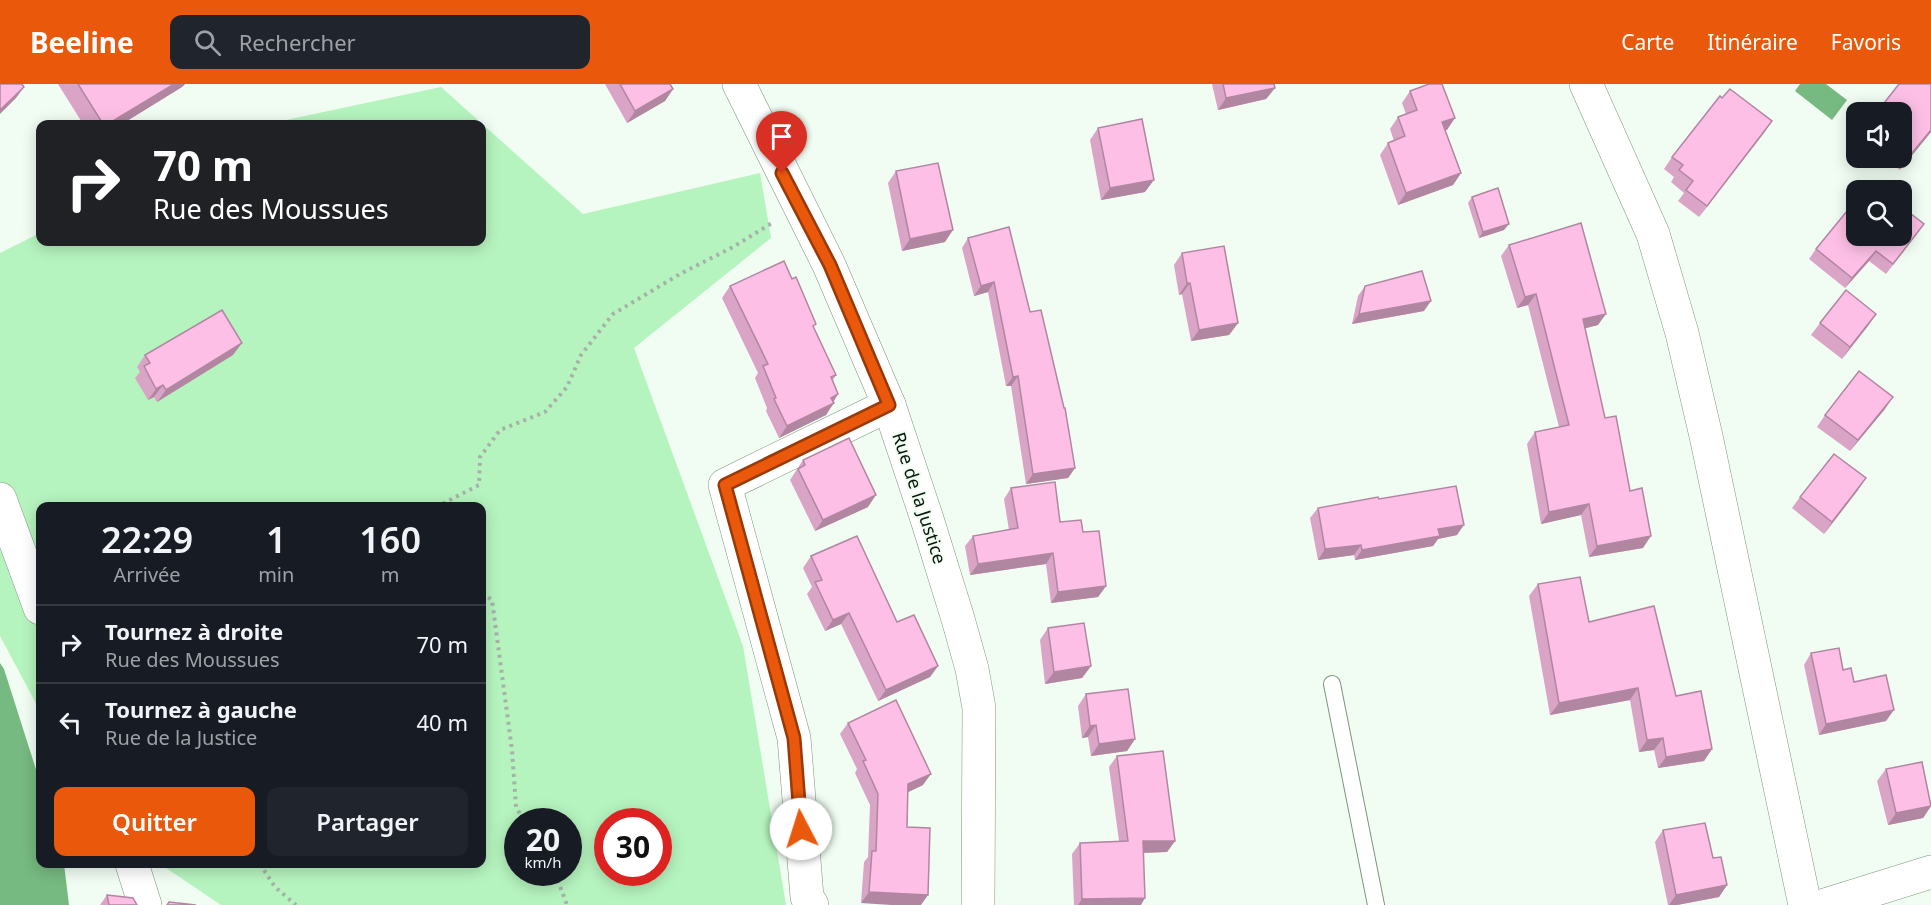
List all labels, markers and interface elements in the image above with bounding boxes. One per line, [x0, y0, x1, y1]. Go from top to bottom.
search box [170, 15, 590, 69]
text: Beeline [30, 23, 134, 61]
icon: search [191, 26, 224, 59]
text: Rechercher [239, 27, 356, 57]
text: Carte [1621, 28, 1674, 56]
text: Itinéraire [1707, 28, 1798, 56]
text: Favoris [1831, 28, 1901, 56]
map controls [1846, 102, 1912, 246]
button: sound [1846, 102, 1912, 168]
pin [756, 111, 807, 173]
icon: arrive [765, 120, 798, 153]
text: 70 m [153, 136, 253, 193]
icon: right [54, 144, 132, 222]
button: search [1846, 180, 1912, 246]
text: Rue des Moussues [153, 190, 389, 227]
street label: Rue de la Justice [887, 429, 953, 567]
text: 22:29 [101, 515, 193, 564]
text: 1 [266, 515, 287, 564]
text: 160 [359, 515, 421, 564]
text: Arrivée [113, 561, 181, 588]
text: min [258, 561, 294, 588]
text: m [381, 561, 400, 588]
text: Tournez à droite [105, 616, 283, 646]
icon: right [54, 628, 87, 661]
text: 70 m [417, 629, 468, 659]
text: Rue des Moussues [105, 646, 280, 673]
text: Tournez à gauche [105, 694, 297, 724]
icon: left [54, 706, 87, 739]
text: 40 m [417, 707, 468, 737]
text: Rue de la Justice [105, 724, 257, 751]
button: Quitter [54, 787, 255, 856]
button: Partager [267, 787, 468, 856]
position arrow [769, 797, 833, 861]
speed limit sign: 30 [594, 808, 672, 886]
text: 20 [526, 819, 560, 860]
text: km/h [525, 852, 561, 872]

